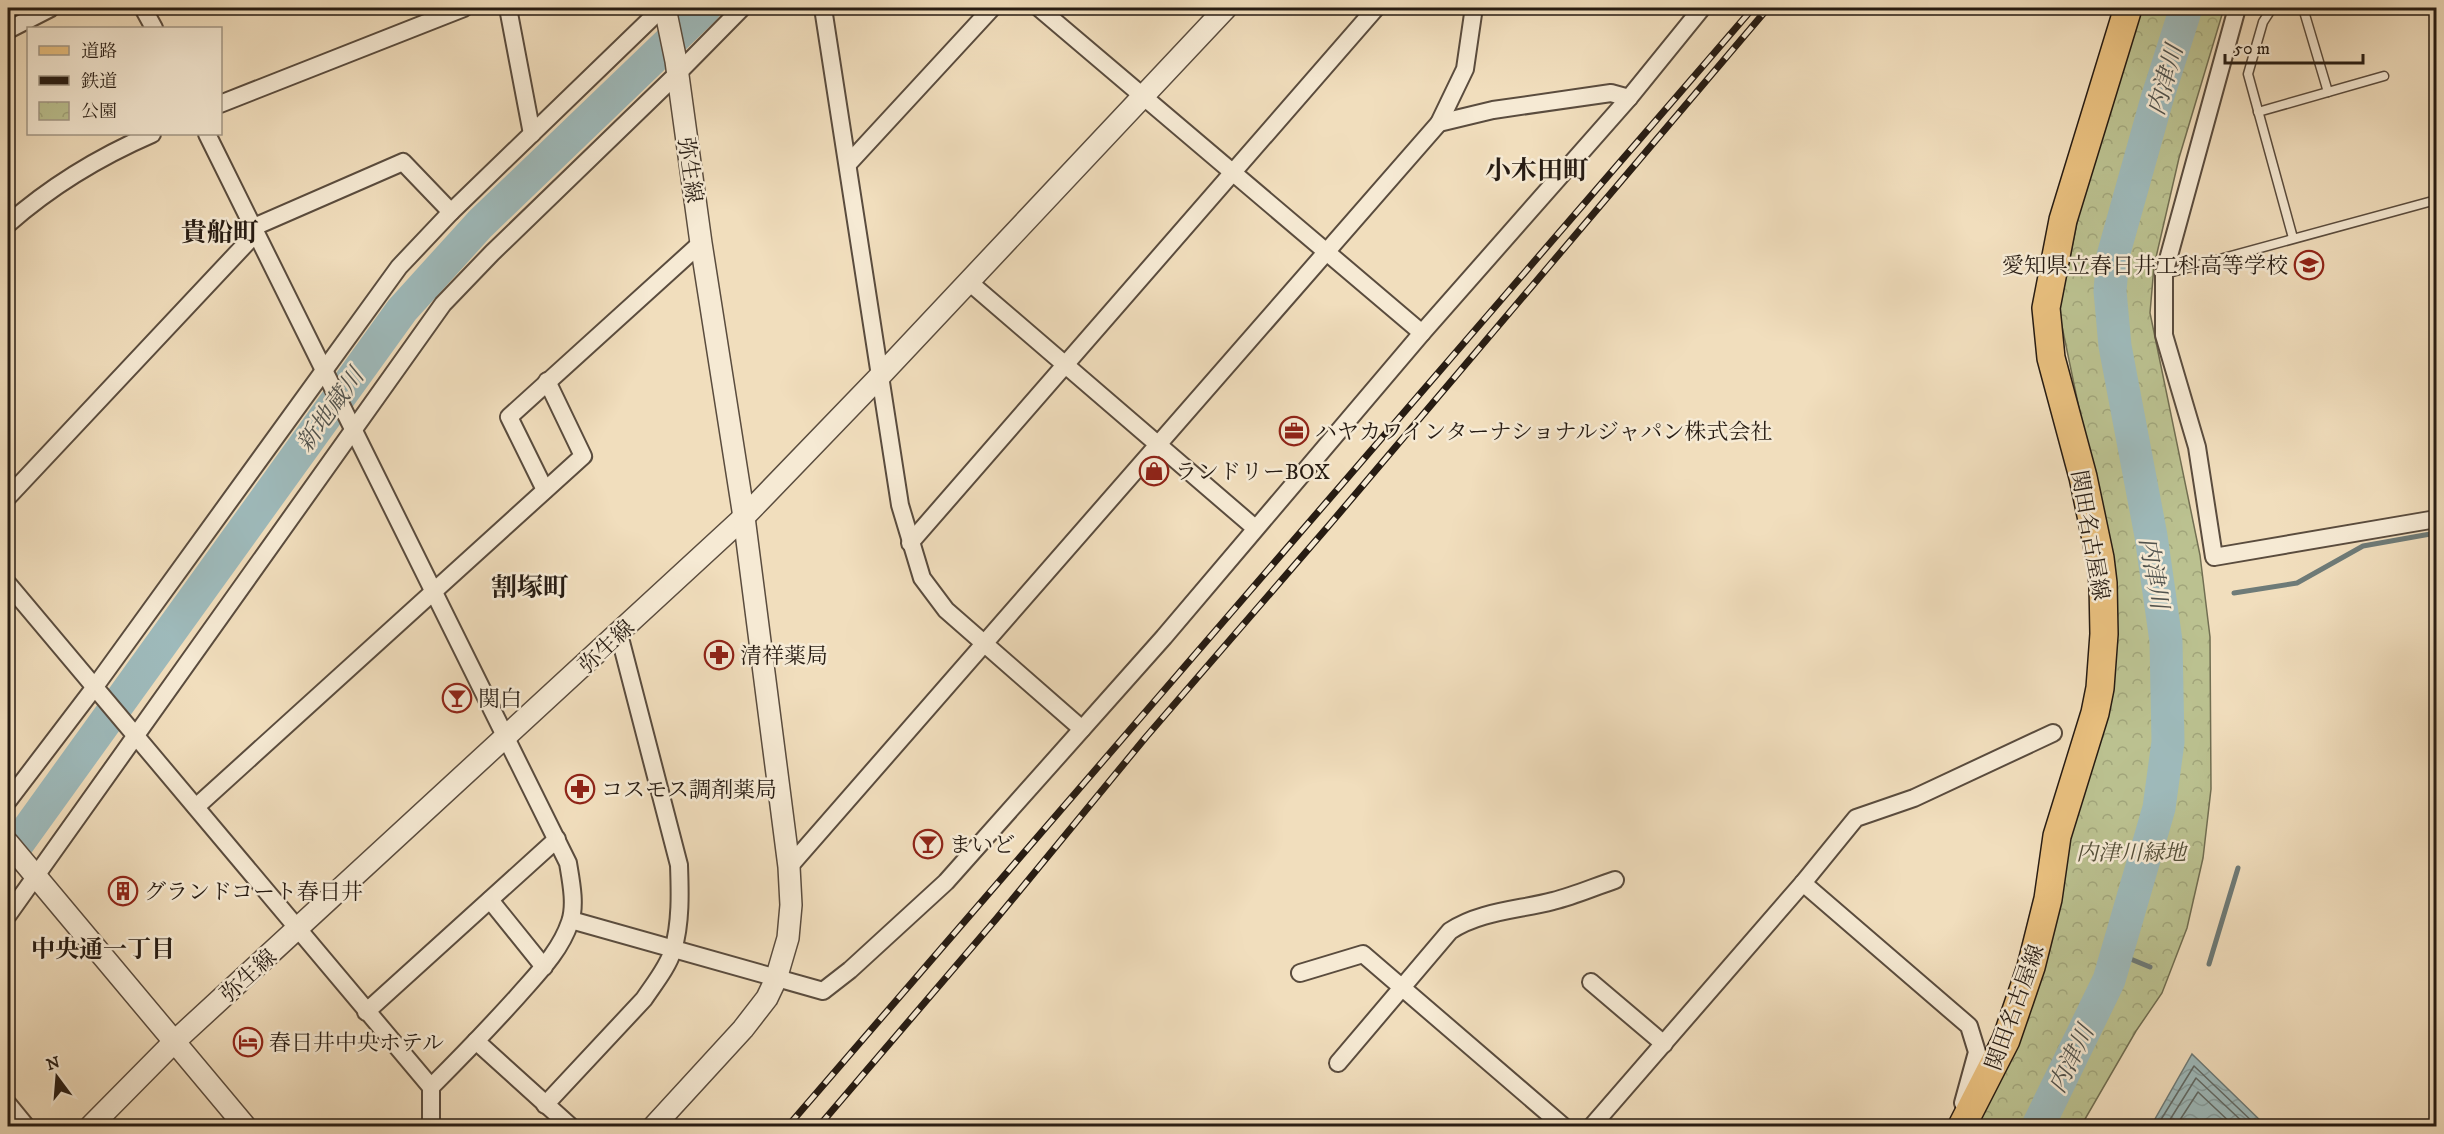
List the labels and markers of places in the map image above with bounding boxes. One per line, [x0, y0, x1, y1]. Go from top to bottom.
school or university icon: 愛知県立春日井工科高等学校 [2293, 249, 2325, 281]
place label: 愛知県立春日井工科高等学校 [2002, 253, 2288, 280]
office icon: ハヤカワインターナショナルジャパン株式会社 [1278, 415, 1310, 447]
place label: ハヤカワインターナショナルジャパン株式会社 [1315, 419, 1773, 446]
shop icon: ランドリーBOX [1138, 455, 1170, 487]
place label: ランドリーBOX [1175, 459, 1330, 486]
pharmacy icon: 清祥薬局 [703, 639, 735, 671]
place label: 清祥薬局 [740, 643, 828, 670]
bar icon: 関白 [441, 682, 473, 714]
place label: 関白 [478, 686, 522, 713]
pharmacy icon: コスモス調剤薬局 [564, 773, 596, 805]
place label: コスモス調剤薬局 [601, 777, 777, 804]
bar icon: まいど [912, 828, 944, 860]
place label: まいど [949, 832, 1015, 859]
building icon: グランドコート春日井 [107, 875, 139, 907]
place label: グランドコート春日井 [144, 879, 363, 906]
hotel icon: 春日井中央ホテル [232, 1026, 264, 1058]
place label: 春日井中央ホテル [269, 1030, 444, 1057]

